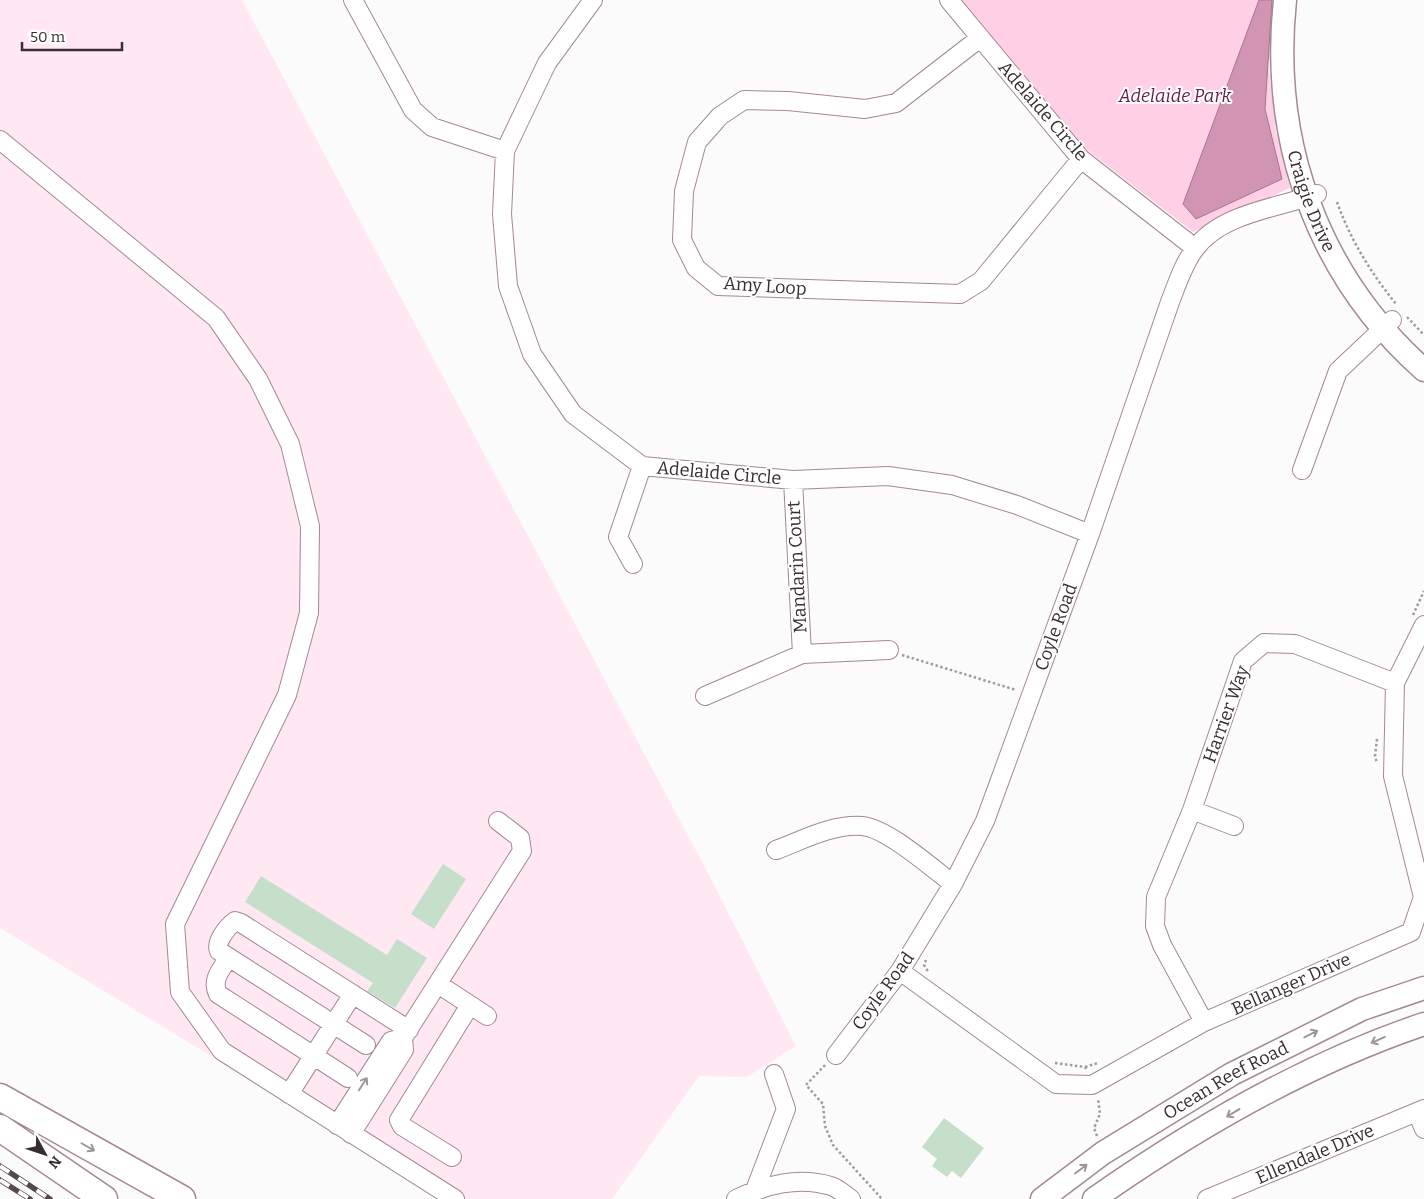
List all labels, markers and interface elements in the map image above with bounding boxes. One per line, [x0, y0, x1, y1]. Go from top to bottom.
scale bar [22, 20, 122, 52]
text: 50 m [30, 28, 66, 46]
street label: Adelaide Circle [994, 57, 1092, 165]
park label: Adelaide Park [1118, 85, 1232, 107]
street label: Craigie Drive [1283, 148, 1340, 256]
street label: Amy Loop [723, 272, 807, 300]
street label: Adelaide Circle [656, 457, 782, 489]
street label: Mandarin Court [783, 500, 811, 634]
street label: Coyle Road [1030, 580, 1082, 674]
street label: Harrier Way [1198, 662, 1254, 766]
street label: Coyle Road [847, 947, 919, 1034]
street label: Bellanger Drive [1228, 948, 1354, 1020]
one-way arrow [1303, 1029, 1318, 1038]
one-way arrow [1371, 1036, 1386, 1046]
street label: Ocean Reef Road [1159, 1037, 1292, 1125]
one-way arrow [358, 1077, 368, 1091]
one-way arrow [1227, 1108, 1241, 1118]
street label: Ellendale Drive [1253, 1119, 1377, 1189]
north arrow [20, 1129, 70, 1179]
one-way arrow [80, 1142, 95, 1152]
text: N [44, 1152, 65, 1172]
one-way arrow [1074, 1164, 1087, 1175]

